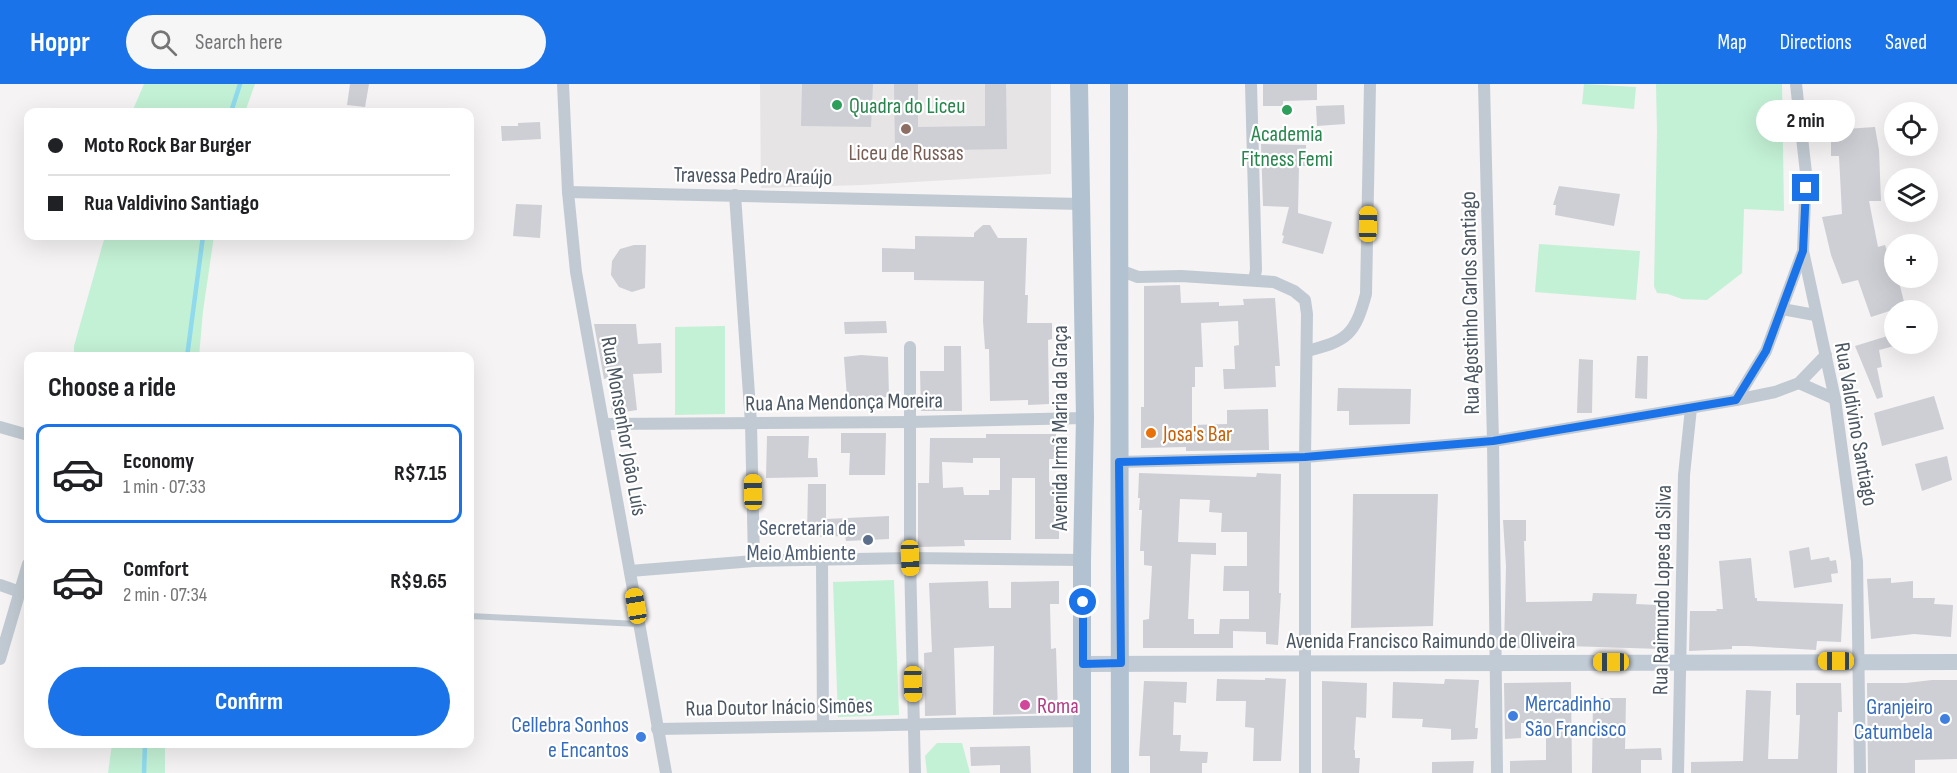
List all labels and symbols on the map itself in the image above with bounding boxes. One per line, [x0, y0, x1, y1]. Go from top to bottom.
place label: Quadra do Liceu [849, 93, 965, 120]
marker: Quadra do Liceu [830, 98, 844, 112]
callout: 2 min [1756, 101, 1856, 143]
marker: Academia Fitness Femi [1280, 103, 1294, 117]
place label: Academia Fitness Femi [1241, 121, 1333, 173]
marker: Liceu de Russas [899, 122, 913, 136]
place label: Liceu de Russas [848, 140, 964, 167]
street label: Travessa Pedro Araújo [673, 162, 833, 191]
route end [1792, 174, 1819, 201]
street label: Rua Agostinho Carlos Santiago [1455, 191, 1486, 415]
car [1359, 206, 1377, 242]
street label: Avenida Irmã Maria da Graça [1047, 325, 1074, 532]
street label: Rua Monsenhor João Luís [594, 335, 653, 518]
street label: Rua Valdivino Santiago [1828, 340, 1883, 508]
street label: Rua Ana Mendonça Moreira [745, 387, 943, 418]
place label: Josa's Bar [1162, 421, 1232, 448]
marker: Josa's Bar [1144, 426, 1158, 440]
car [744, 474, 762, 510]
street label: Rua Raimundo Lopes da Silva [1647, 485, 1678, 695]
place label: Secretaria de Meio Ambiente [746, 515, 856, 567]
marker: Secretaria de Meio Ambiente [861, 533, 875, 547]
car [900, 540, 920, 576]
car [624, 587, 648, 625]
route start [1069, 588, 1096, 615]
street label: Avenida Francisco Raimundo de Oliveira [1286, 628, 1575, 655]
car [1818, 652, 1854, 670]
car [1593, 653, 1629, 671]
car [904, 666, 922, 702]
place label: Mercadinho São Francisco [1525, 691, 1626, 743]
street label: Rua Doutor Inácio Simões [685, 692, 873, 723]
place label: Roma [1037, 693, 1079, 720]
place label: Granjeiro Catumbela [1854, 694, 1933, 746]
marker: Roma [1018, 698, 1032, 712]
marker: Mercadinho São Francisco [1506, 709, 1520, 723]
place label: Cellebra Sonhos e Encantos [511, 712, 629, 764]
marker: Granjeiro Catumbela [1938, 712, 1952, 726]
marker: Cellebra Sonhos e Encantos [634, 730, 648, 744]

